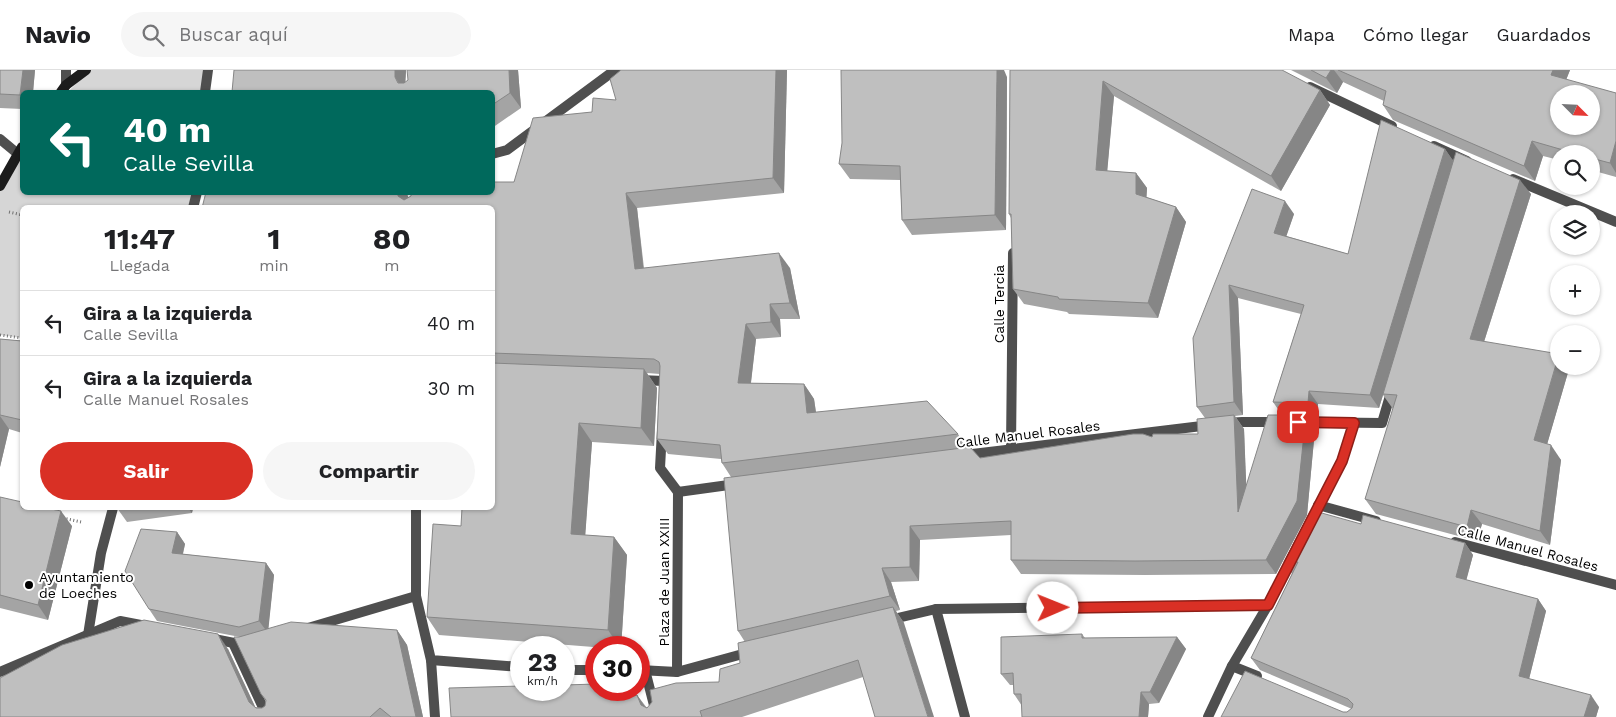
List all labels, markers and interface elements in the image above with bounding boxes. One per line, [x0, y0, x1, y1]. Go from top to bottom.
search box [121, 12, 471, 57]
text: Navio [25, 21, 91, 49]
icon: search [139, 21, 167, 49]
text: Buscar aquí [179, 23, 288, 46]
text: Mapa [1288, 24, 1335, 45]
text: Cómo llegar [1363, 24, 1469, 45]
text: Guardados [1497, 24, 1591, 45]
north arrow [1550, 85, 1600, 135]
map controls [1550, 85, 1600, 375]
text: 40 m [123, 109, 211, 151]
icon: left [40, 110, 105, 175]
button: search [1550, 145, 1600, 195]
text: Calle Sevilla [123, 151, 254, 176]
button: layers [1550, 205, 1600, 255]
text: 11:47 [104, 221, 175, 256]
text: 1 [267, 221, 280, 256]
text: 80 [373, 221, 411, 256]
text: Llegada [109, 256, 170, 275]
text: min [259, 256, 289, 275]
text: m [384, 256, 399, 275]
street label: Calle Tercia [991, 265, 1007, 343]
button: + [1550, 265, 1600, 315]
text: Gira a la izquierda [83, 302, 252, 325]
icon: left [40, 309, 68, 337]
text: 40 m [427, 312, 475, 335]
text: Calle Sevilla [83, 325, 178, 344]
button: − [1550, 325, 1600, 375]
text: Gira a la izquierda [83, 367, 252, 390]
icon: left [40, 374, 68, 402]
text: 30 m [428, 377, 475, 400]
text: Calle Manuel Rosales [83, 390, 249, 409]
pin [1277, 401, 1319, 443]
icon: arrive [1284, 408, 1312, 436]
street label: Calle Manuel Rosales [955, 417, 1101, 451]
button: Salir [40, 442, 253, 500]
button: Compartir [263, 442, 475, 500]
street label: Plaza de Juan XXIII [656, 518, 672, 646]
street label: Calle Manuel Rosales [1456, 521, 1600, 575]
place label: Ayuntamiento de Loeches [39, 569, 134, 601]
marker: Ayuntamiento de Loeches [23, 579, 35, 591]
position arrow [1026, 581, 1078, 633]
speed limit sign: 30 [585, 636, 650, 701]
text: 23 [528, 648, 557, 677]
text: km/h [527, 674, 558, 688]

